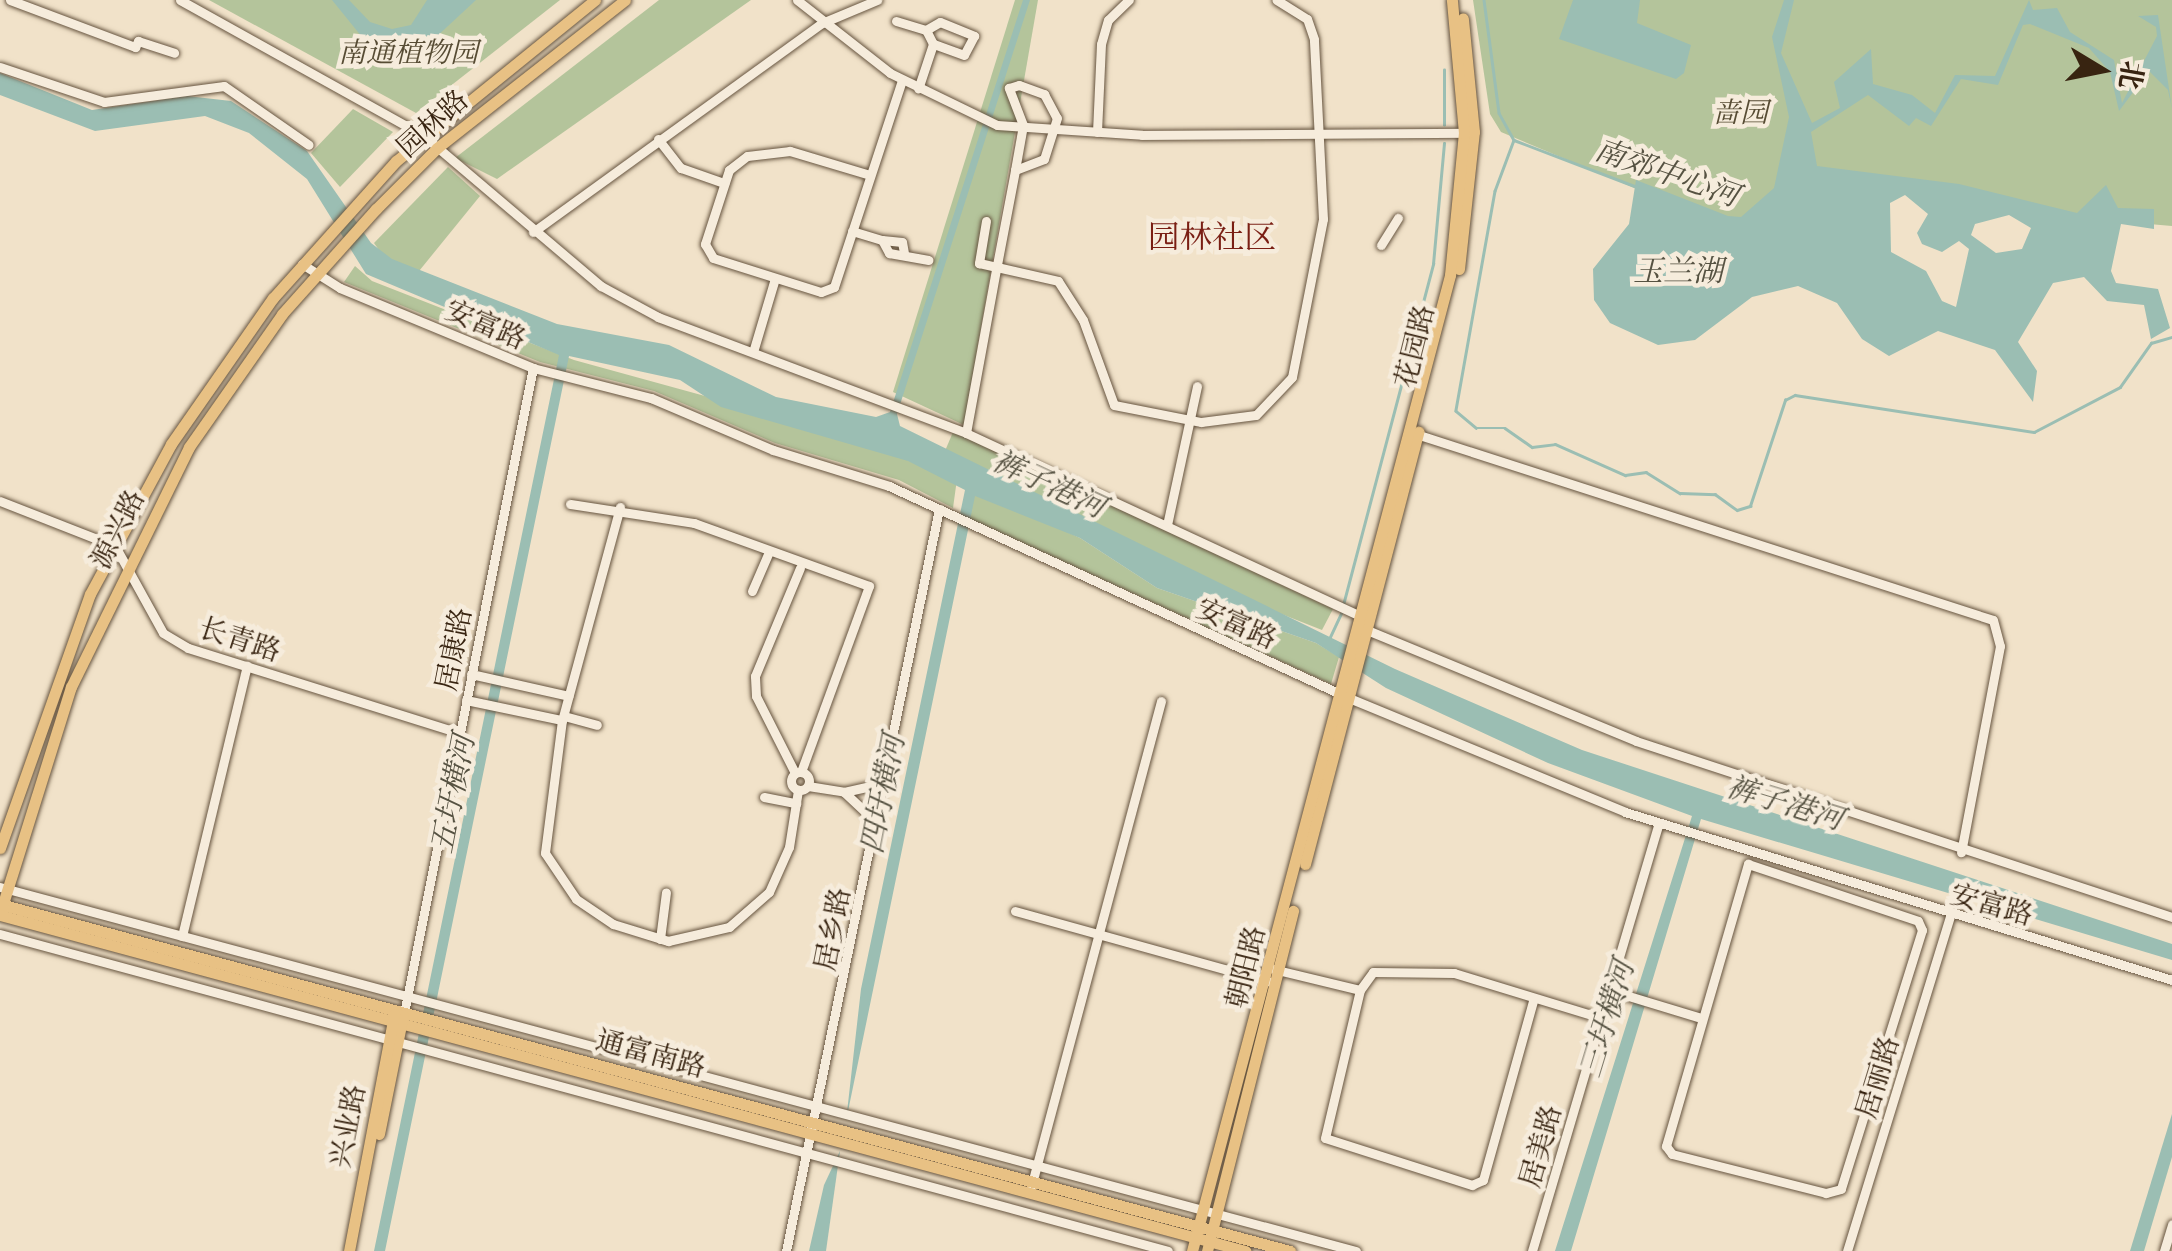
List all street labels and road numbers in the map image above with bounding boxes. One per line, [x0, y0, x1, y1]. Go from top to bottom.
street label: 园林路 [390, 82, 474, 164]
street label: 安富路 [441, 292, 531, 356]
street label: 花园路 [1388, 301, 1440, 391]
street label: 源兴路 [83, 484, 151, 574]
street label: 安富路 [1192, 591, 1282, 655]
street label: 居康路 [428, 605, 478, 693]
street label: 长青路 [195, 610, 285, 668]
street label: 安富路 [1947, 876, 2037, 932]
street label: 居乡路 [807, 885, 857, 973]
street label: 朝阳路 [1219, 922, 1271, 1012]
street label: 通富南路 [593, 1022, 709, 1084]
street label: 居丽路 [1849, 1032, 1905, 1122]
street label: 兴业路 [322, 1082, 372, 1170]
street label: 居美路 [1512, 1101, 1568, 1191]

